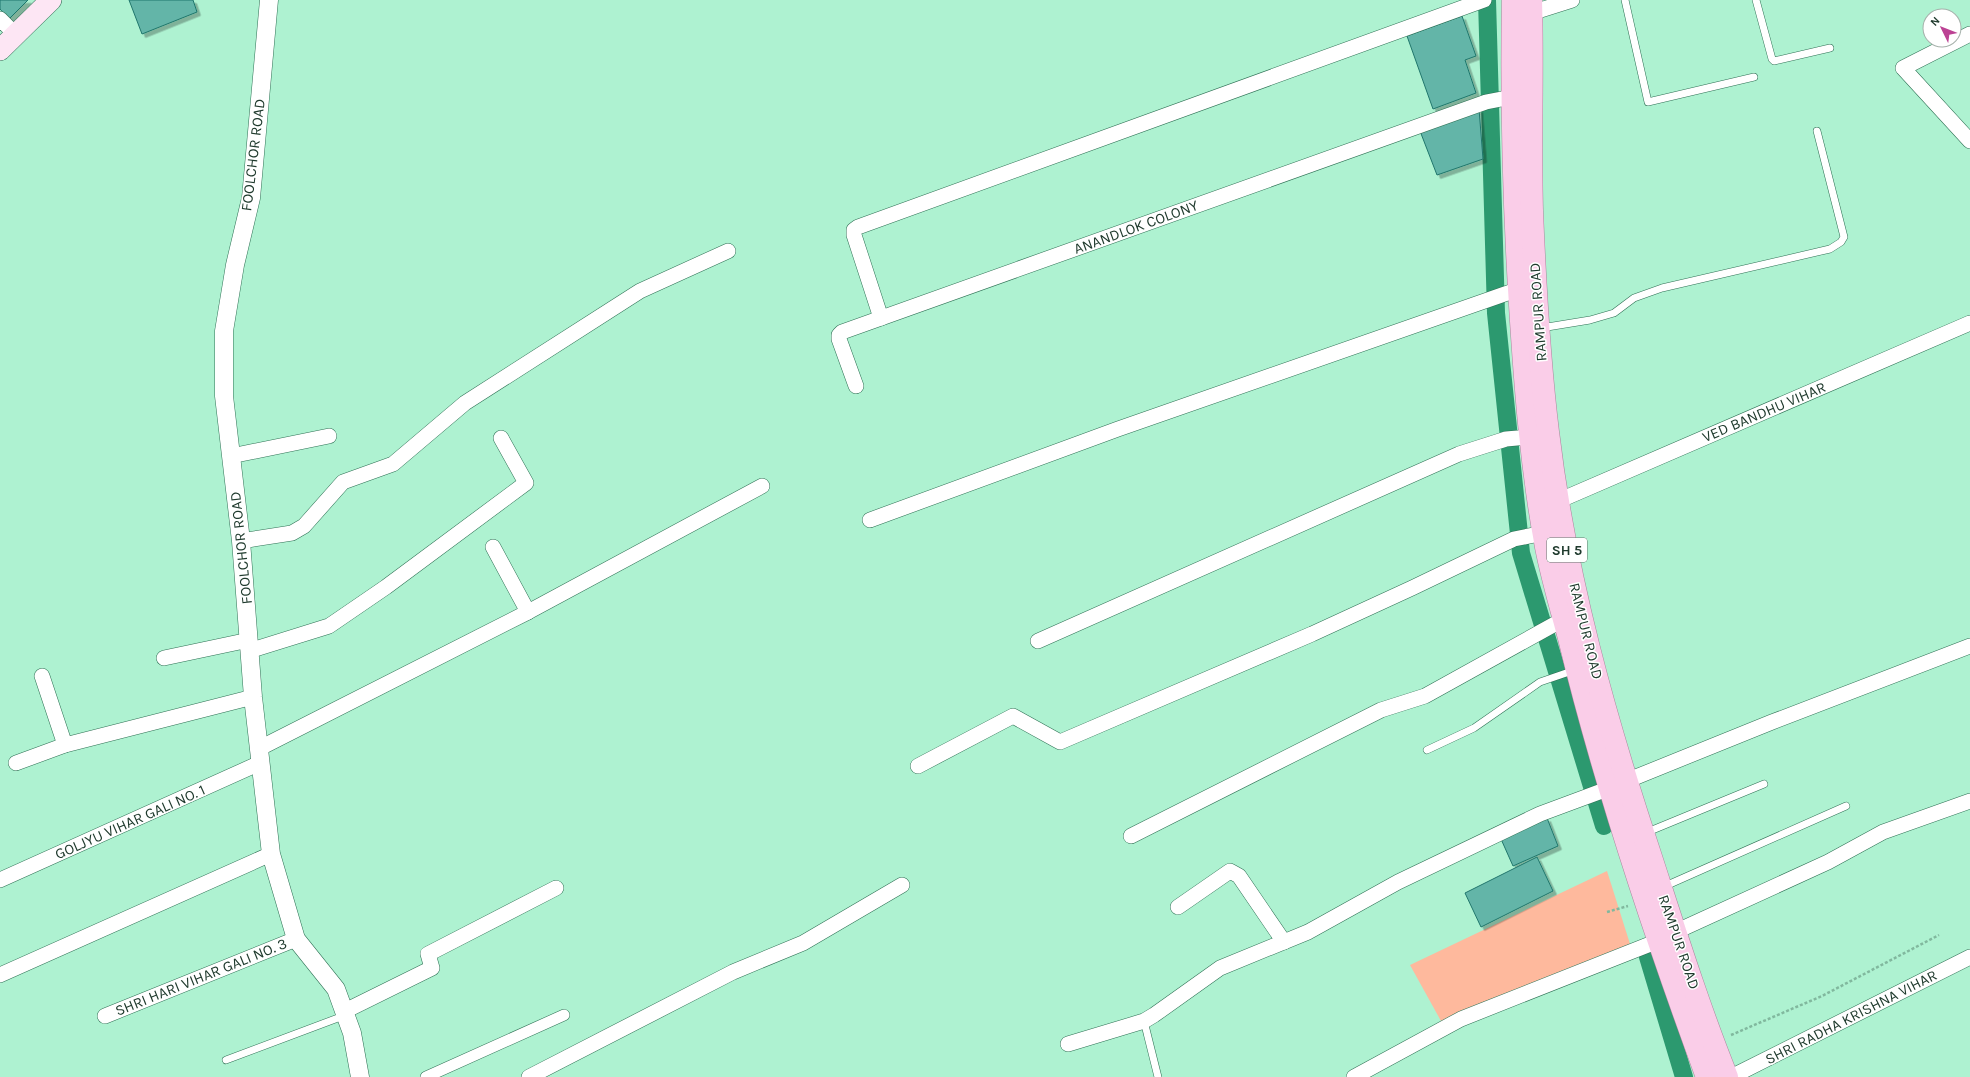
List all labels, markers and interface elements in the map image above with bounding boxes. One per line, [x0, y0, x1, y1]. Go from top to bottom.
north arrow [1922, 8, 1962, 48]
text: N [1928, 14, 1942, 29]
street label: FOOLCHOR ROAD [237, 98, 269, 212]
street label: ANANDLOK COLONY [1071, 196, 1201, 258]
street label: RAMPUR ROAD [1526, 262, 1550, 362]
street label: VED BANDHU VIHAR [1700, 378, 1828, 446]
street label: FOOLCHOR ROAD [226, 491, 256, 605]
road number: SH 5 [1547, 538, 1587, 562]
street label: RAMPUR ROAD [1565, 581, 1607, 681]
street label: GOLJYU VIHAR GALI NO. 1 [52, 781, 208, 863]
street label: RAMPUR ROAD [1654, 892, 1704, 992]
street label: SHRI HARI VIHAR GALI NO. 3 [112, 934, 290, 1020]
street label: SHRI RADHA KRISHNA VIHAR [1762, 966, 1940, 1068]

